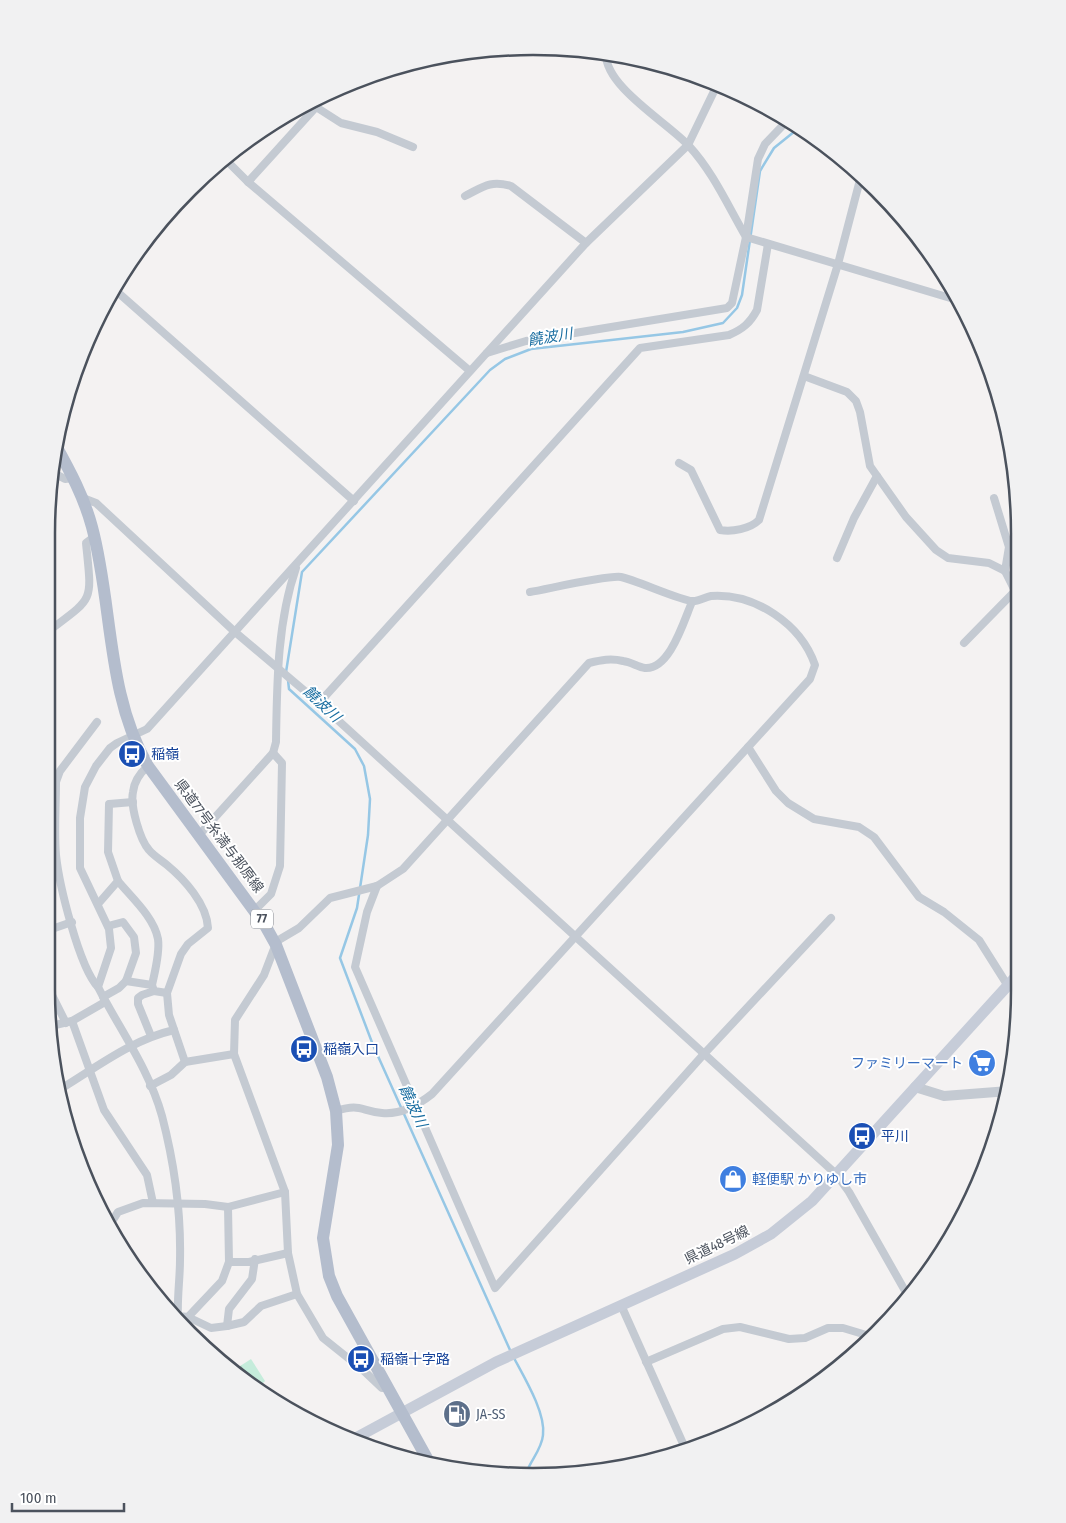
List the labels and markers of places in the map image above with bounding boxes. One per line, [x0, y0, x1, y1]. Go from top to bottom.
bus stop icon: 稲嶺 [117, 739, 147, 769]
place label: 稲嶺 [151, 746, 179, 763]
bus stop icon: 稲嶺入口 [289, 1034, 319, 1064]
place label: 稲嶺入口 [323, 1041, 379, 1058]
supermarket icon: ファミリーマート [967, 1048, 997, 1078]
place label: ファミリーマート [851, 1055, 963, 1072]
bus stop icon: 平川 [847, 1121, 877, 1151]
place label: 平川 [881, 1128, 909, 1145]
shop icon: 軽便駅 かりゆし市 [718, 1164, 748, 1194]
place label: 軽便駅 かりゆし市 [752, 1171, 867, 1188]
bus stop icon: 稲嶺十字路 [346, 1344, 376, 1374]
place label: 稲嶺十字路 [380, 1351, 450, 1368]
fuel station icon: JA-SS [442, 1399, 472, 1429]
place label: JA-SS [476, 1406, 505, 1423]

